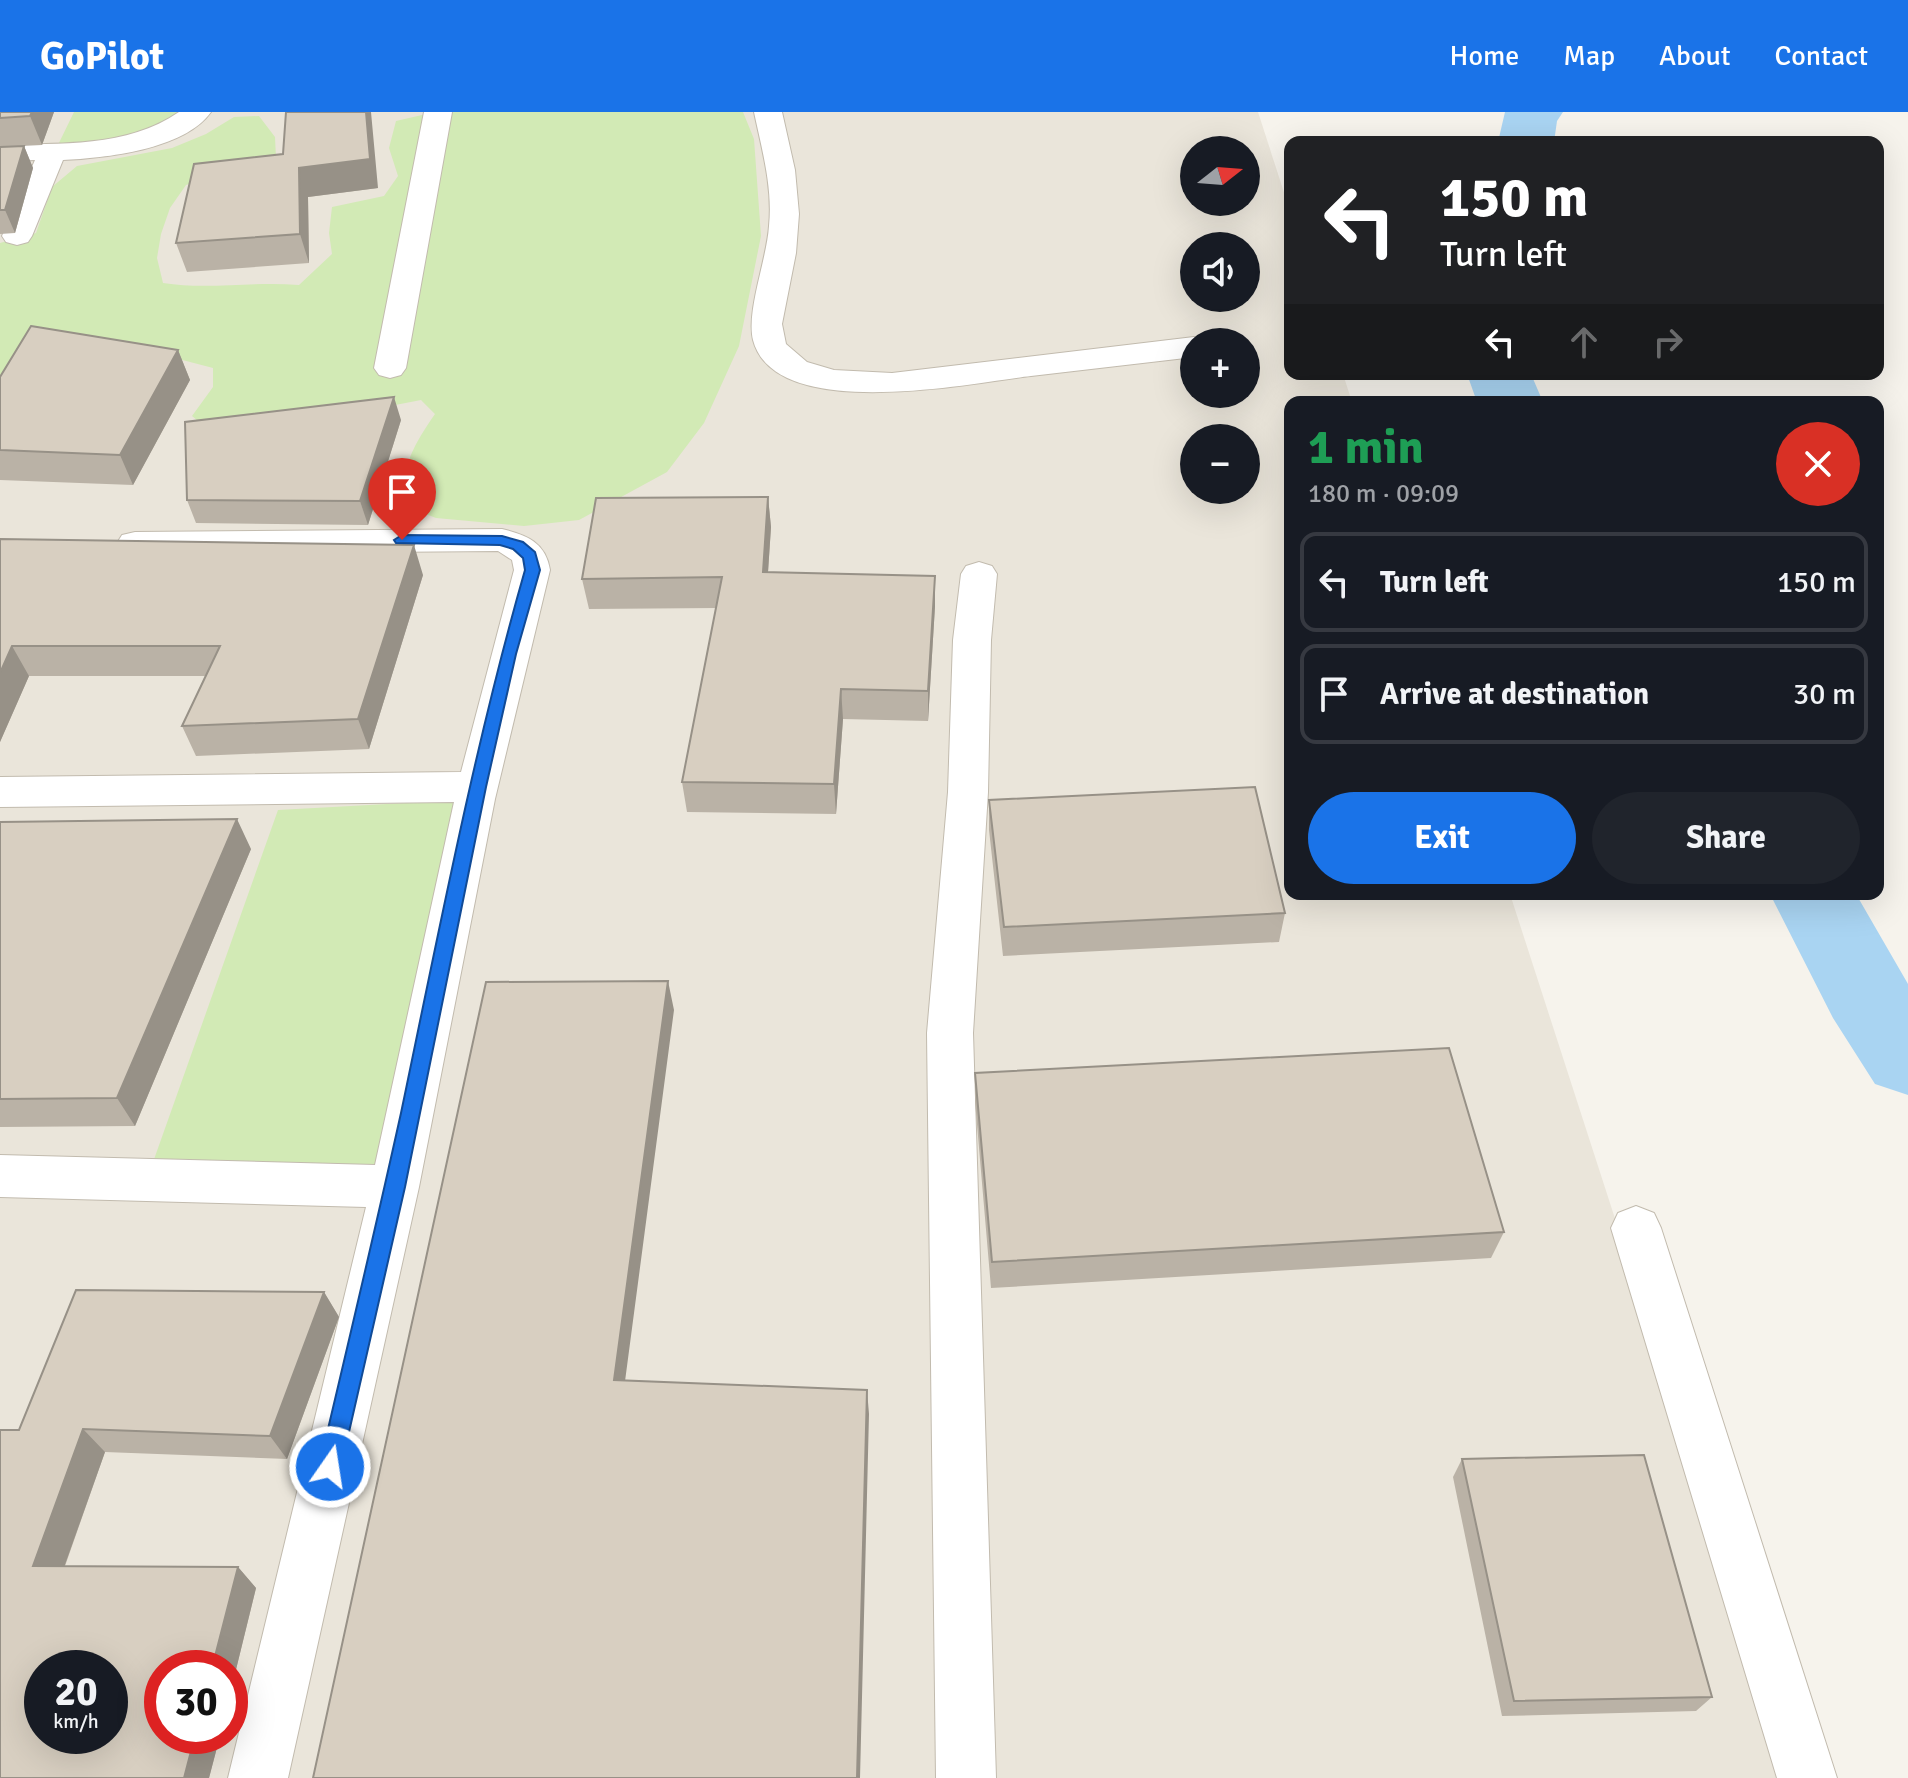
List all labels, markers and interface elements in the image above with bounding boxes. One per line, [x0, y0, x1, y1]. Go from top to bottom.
text: GoPilot [40, 33, 164, 80]
text: Home [1450, 39, 1519, 73]
text: Map [1563, 39, 1615, 73]
text: About [1659, 39, 1731, 73]
text: Contact [1775, 39, 1868, 73]
north arrow [1180, 136, 1260, 216]
map controls [1180, 136, 1260, 504]
text: 150 m [1440, 163, 1588, 232]
icon: left [1308, 168, 1412, 272]
button: sound [1180, 232, 1260, 312]
text: Turn left [1440, 232, 1567, 277]
icon: left [1478, 320, 1522, 364]
icon: ahead [1562, 320, 1606, 364]
icon: right [1646, 320, 1690, 364]
button: + [1180, 328, 1260, 408]
text: 1 min [1308, 418, 1424, 477]
button: close [1776, 422, 1860, 506]
button: − [1180, 424, 1260, 504]
pin [368, 458, 436, 540]
icon: arrive [380, 470, 424, 514]
text: 180 m · 09:09 [1308, 478, 1459, 510]
icon: left [1312, 560, 1356, 604]
text: Turn left [1380, 564, 1489, 601]
text: 150 m [1777, 564, 1856, 601]
icon: arrive [1312, 672, 1356, 716]
text: Arrive at destination [1380, 676, 1649, 713]
text: 30 m [1793, 676, 1856, 713]
button: Exit [1308, 792, 1576, 884]
button: Share [1592, 792, 1860, 884]
position arrow [288, 1425, 372, 1509]
speed limit sign: 30 [144, 1650, 248, 1754]
text: 20 [54, 1667, 98, 1717]
text: km/h [53, 1709, 99, 1734]

